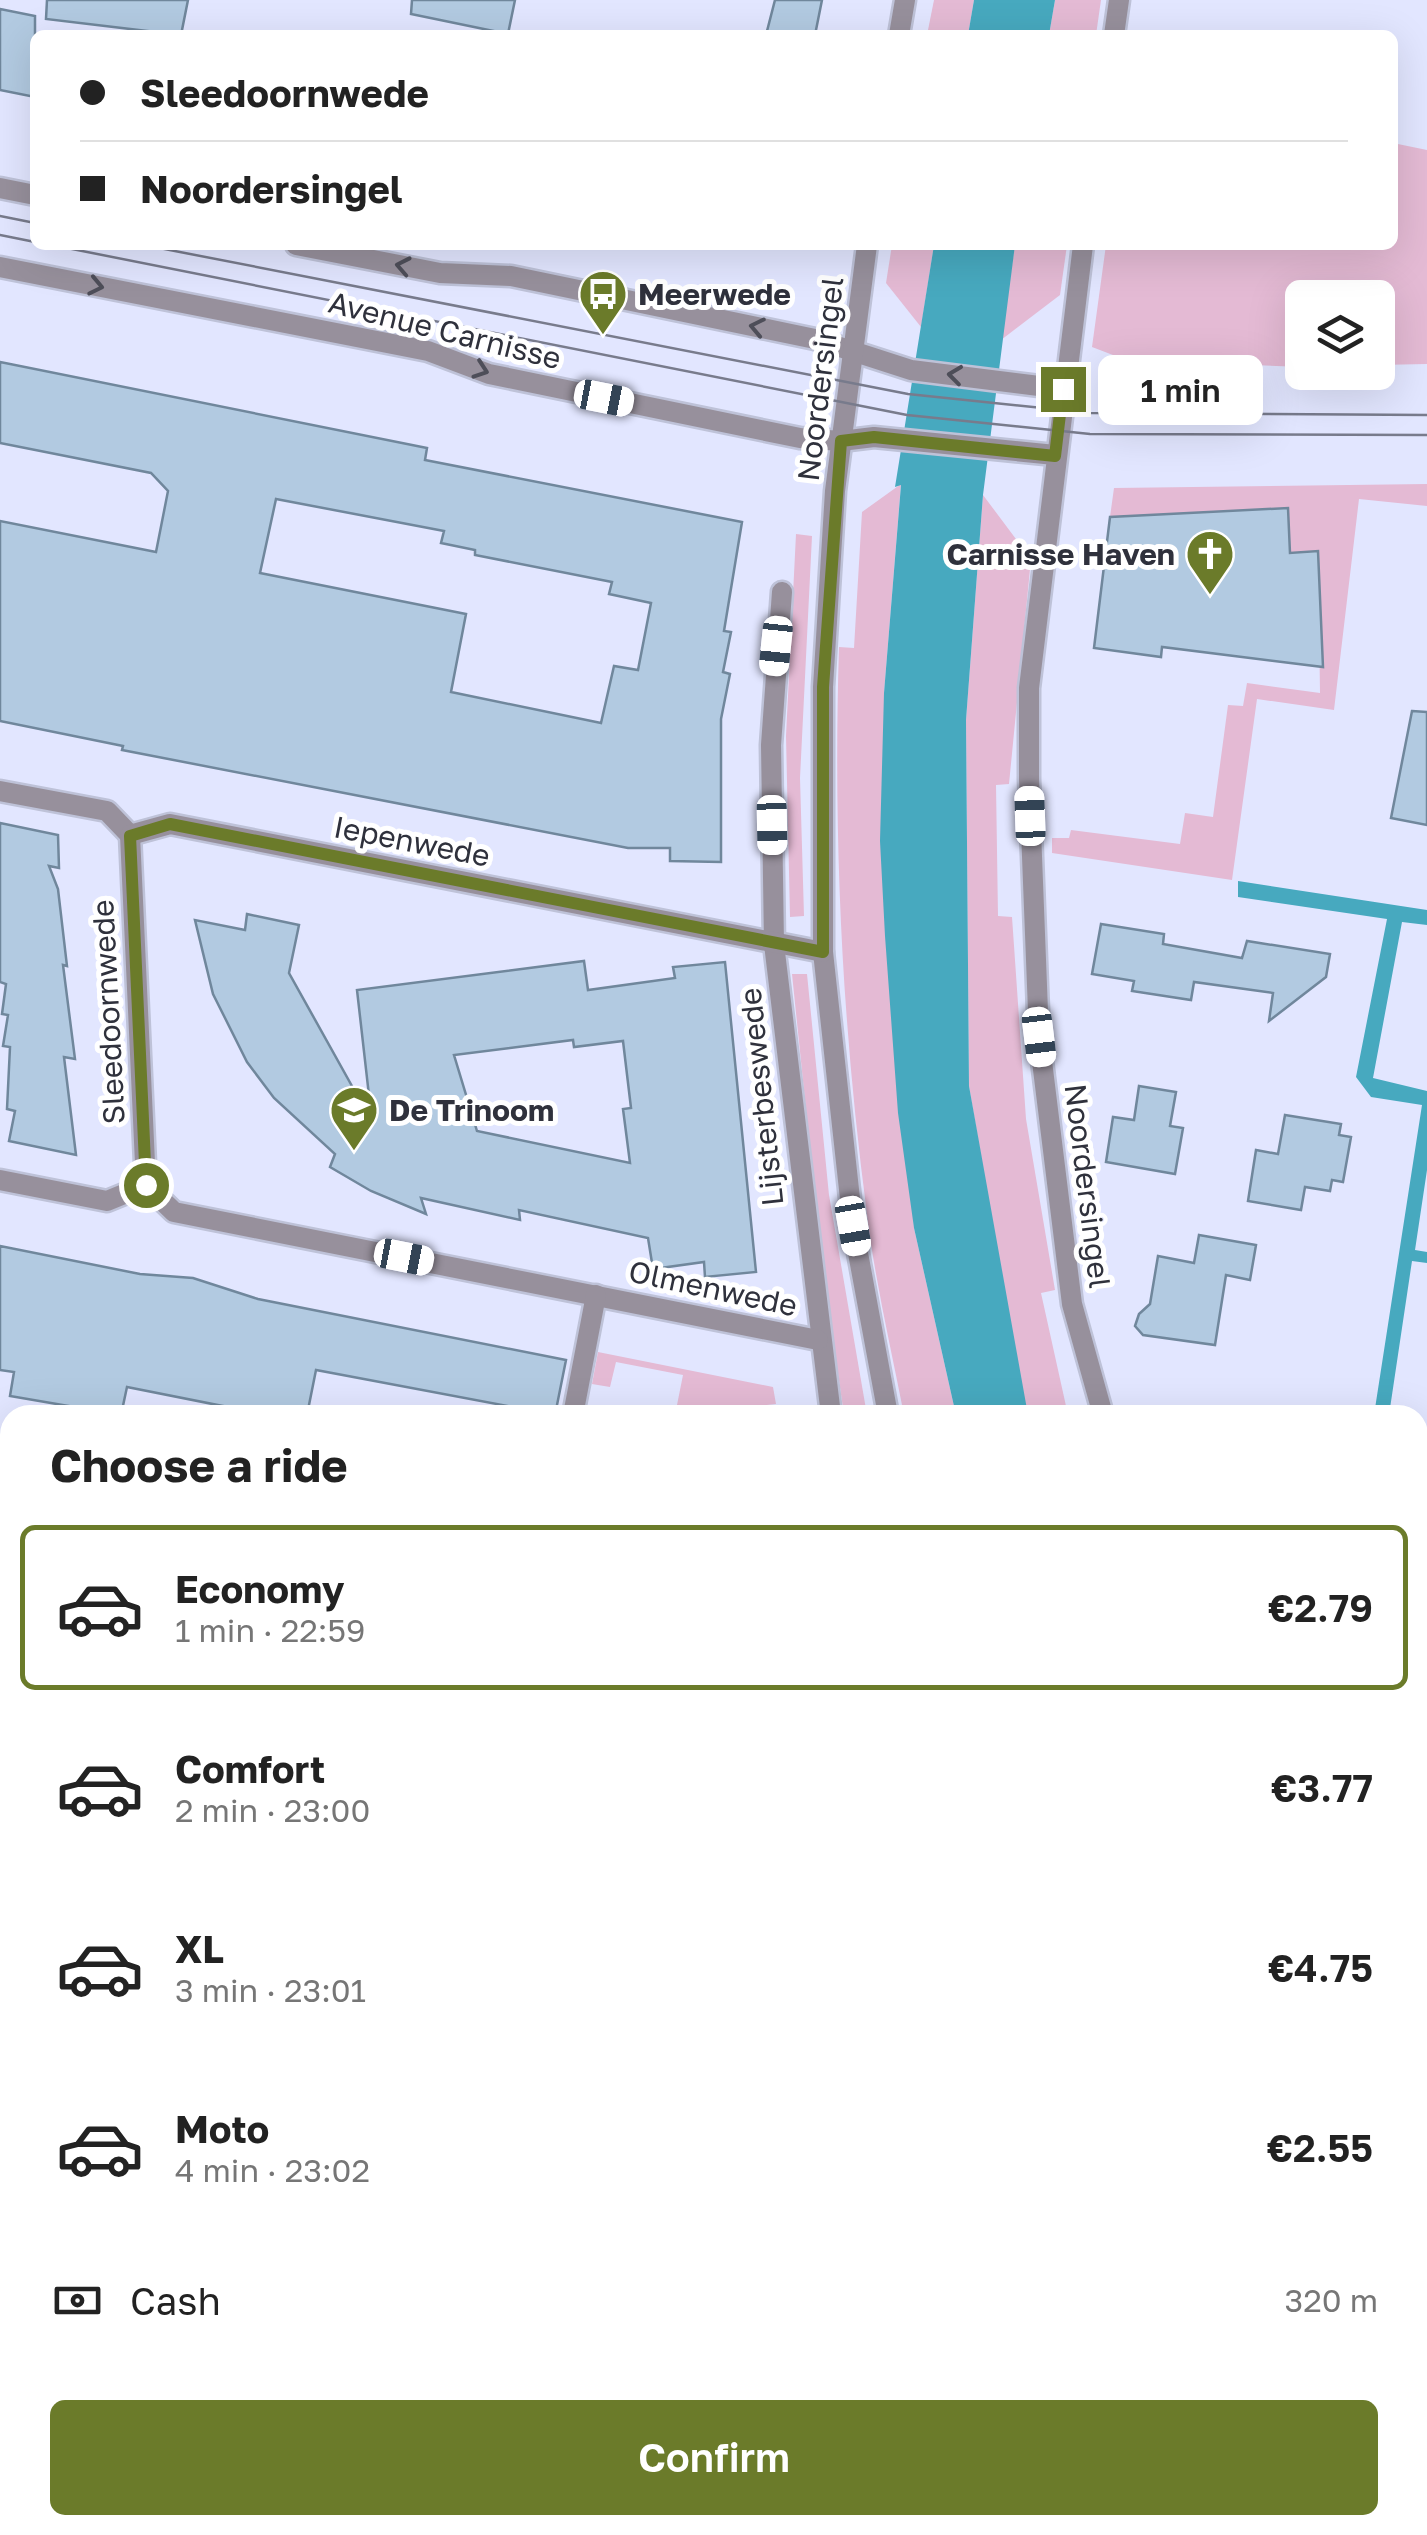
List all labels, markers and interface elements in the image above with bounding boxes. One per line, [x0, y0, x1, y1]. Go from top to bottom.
text: Sleedoornwede [140, 70, 429, 115]
text: Noordersingel [140, 166, 403, 211]
one-way arrow [395, 256, 412, 277]
bus stop icon: Meerwede [577, 268, 629, 336]
one-way arrow [87, 275, 104, 296]
street label: Noordersingel [790, 275, 850, 483]
place label: Meerwede [638, 276, 791, 312]
map controls [1285, 280, 1395, 390]
button: layers [1285, 280, 1395, 390]
street label: Avenue Carnisse [325, 284, 565, 376]
one-way arrow [749, 317, 766, 338]
callout: 1 min [1098, 354, 1263, 424]
one-way arrow [471, 358, 488, 379]
one-way arrow [947, 366, 964, 387]
route end [1041, 367, 1086, 412]
text: 1 min [1140, 371, 1221, 409]
car [572, 378, 636, 418]
church icon: Carnisse Haven [1184, 528, 1236, 596]
place label: Carnisse Haven [946, 536, 1175, 572]
car [758, 615, 794, 677]
car [1014, 785, 1046, 847]
car [756, 795, 788, 855]
street label: Iepenwede [331, 808, 493, 874]
street label: Sleedoornwede [84, 899, 132, 1125]
street label: Lijsterbeswede [732, 986, 790, 1208]
car [1020, 1005, 1058, 1069]
street label: Noordersingel [1058, 1082, 1118, 1290]
school or university icon: De Trinoom [328, 1084, 380, 1152]
place label: De Trinoom [389, 1092, 554, 1128]
route start [124, 1163, 169, 1208]
car [833, 1194, 873, 1258]
car [372, 1237, 436, 1277]
street label: Olmenwede [626, 1253, 800, 1323]
text: Choose a ride [50, 1438, 348, 1492]
icon: car [55, 1563, 145, 1653]
text: Economy [175, 1566, 344, 1611]
text: €2.79 [1268, 1585, 1373, 1630]
text: 1 min · 22:59 [175, 1611, 365, 1649]
icon: car [55, 1743, 145, 1833]
text: Comfort [175, 1746, 325, 1791]
text: €3.77 [1271, 1765, 1373, 1810]
text: 2 min · 23:00 [175, 1791, 370, 1829]
icon: car [55, 1923, 145, 2013]
text: XL [175, 1926, 224, 1971]
text: €4.75 [1268, 1945, 1373, 1990]
text: 3 min · 23:01 [175, 1971, 366, 2009]
icon: car [55, 2103, 145, 2193]
text: Moto [175, 2106, 269, 2151]
text: €2.55 [1267, 2125, 1373, 2170]
text: 4 min · 23:02 [175, 2151, 370, 2189]
icon: cash [50, 2273, 105, 2328]
text: Cash [130, 2278, 221, 2323]
text: 320 m [1285, 2281, 1378, 2319]
button: Confirm [50, 2400, 1378, 2515]

